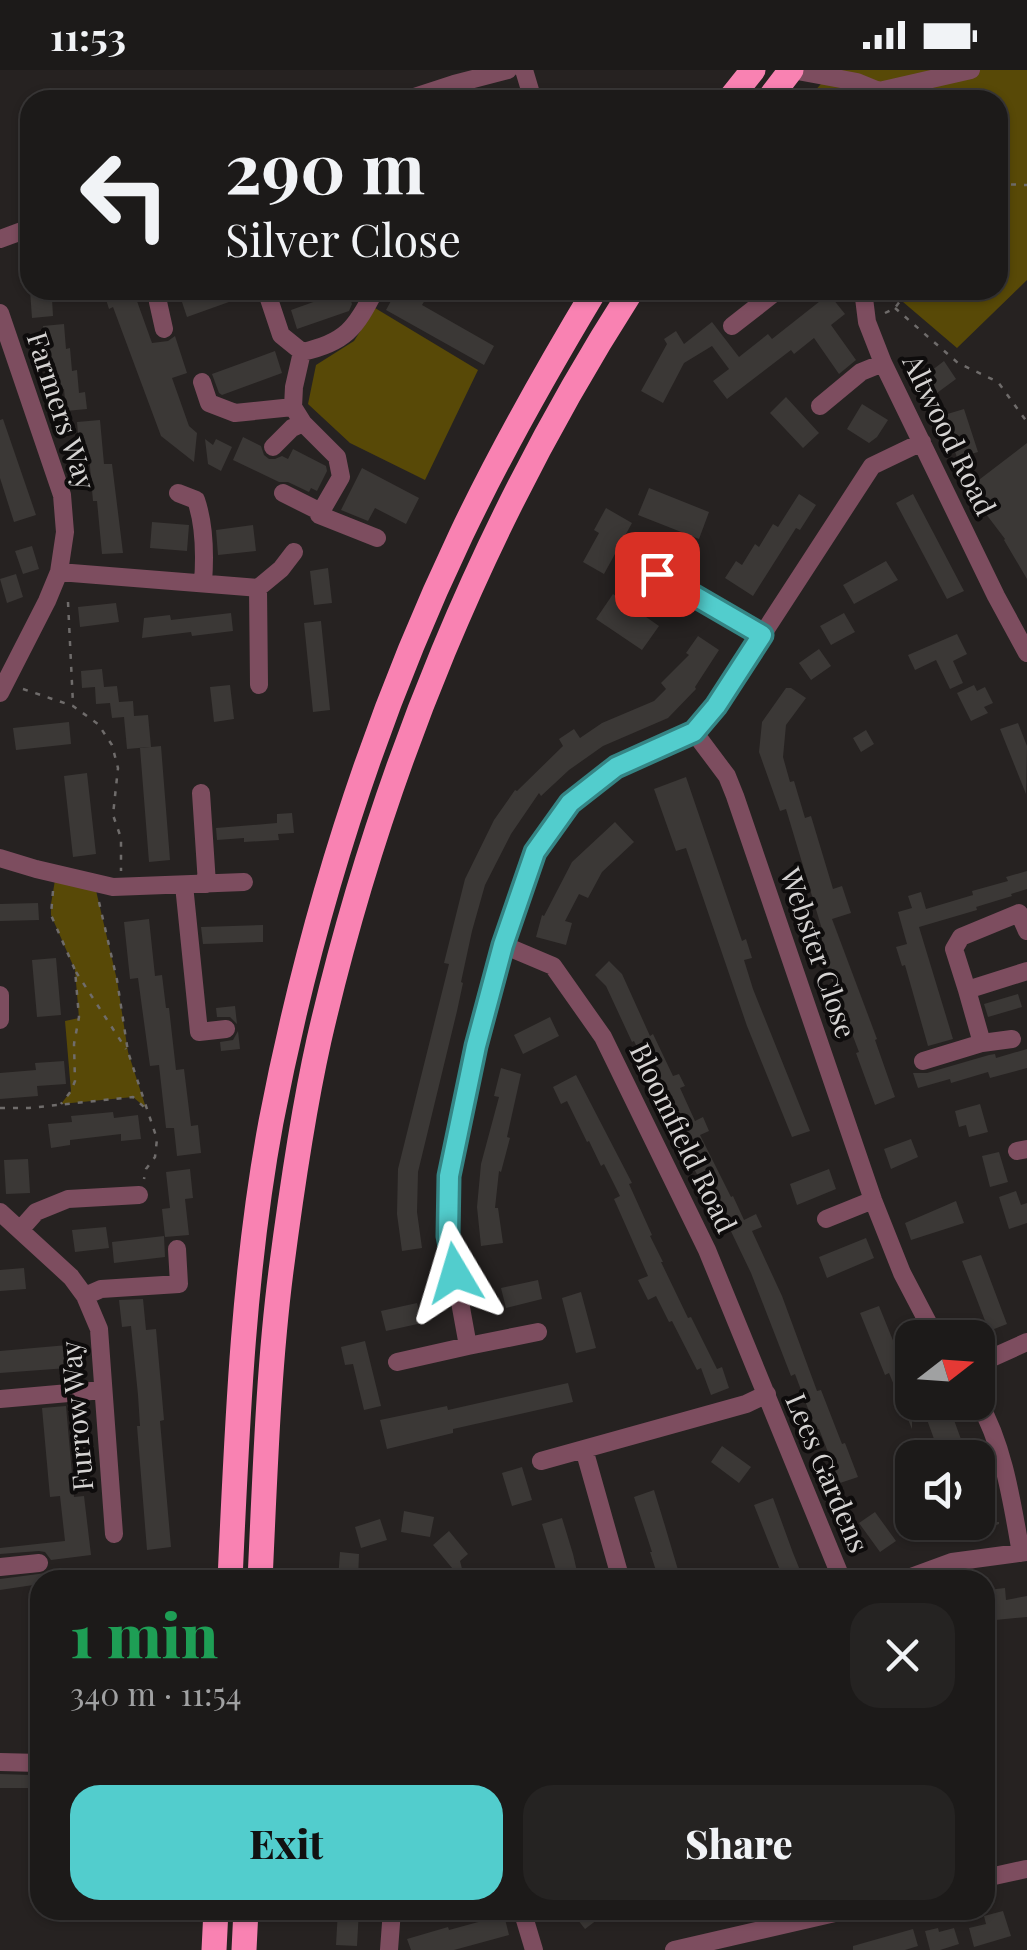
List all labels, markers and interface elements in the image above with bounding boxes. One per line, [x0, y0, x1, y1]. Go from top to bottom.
text: 11:53 [50, 10, 126, 61]
text: 290 m [225, 118, 425, 212]
icon: left [60, 130, 190, 260]
text: Silver Close [225, 208, 461, 268]
street label: Farmers Way [20, 327, 105, 494]
street label: Altwood Road [895, 347, 1005, 521]
pin [615, 532, 700, 617]
icon: arrive [630, 547, 685, 602]
street label: Webster Close [773, 861, 866, 1043]
street label: Bloomfield Road [622, 1036, 746, 1238]
position arrow [403, 1221, 507, 1325]
north arrow [895, 1320, 995, 1420]
map controls [895, 1320, 995, 1540]
street label: Furrow Way [51, 1340, 100, 1493]
street label: Lees Gardens [778, 1387, 878, 1558]
button: sound [895, 1440, 995, 1540]
text: 1 min [70, 1593, 218, 1673]
button: close [850, 1603, 955, 1708]
text: 340 m · 11:54 [70, 1671, 242, 1714]
button: Exit [70, 1785, 503, 1900]
button: Share [523, 1785, 955, 1900]

